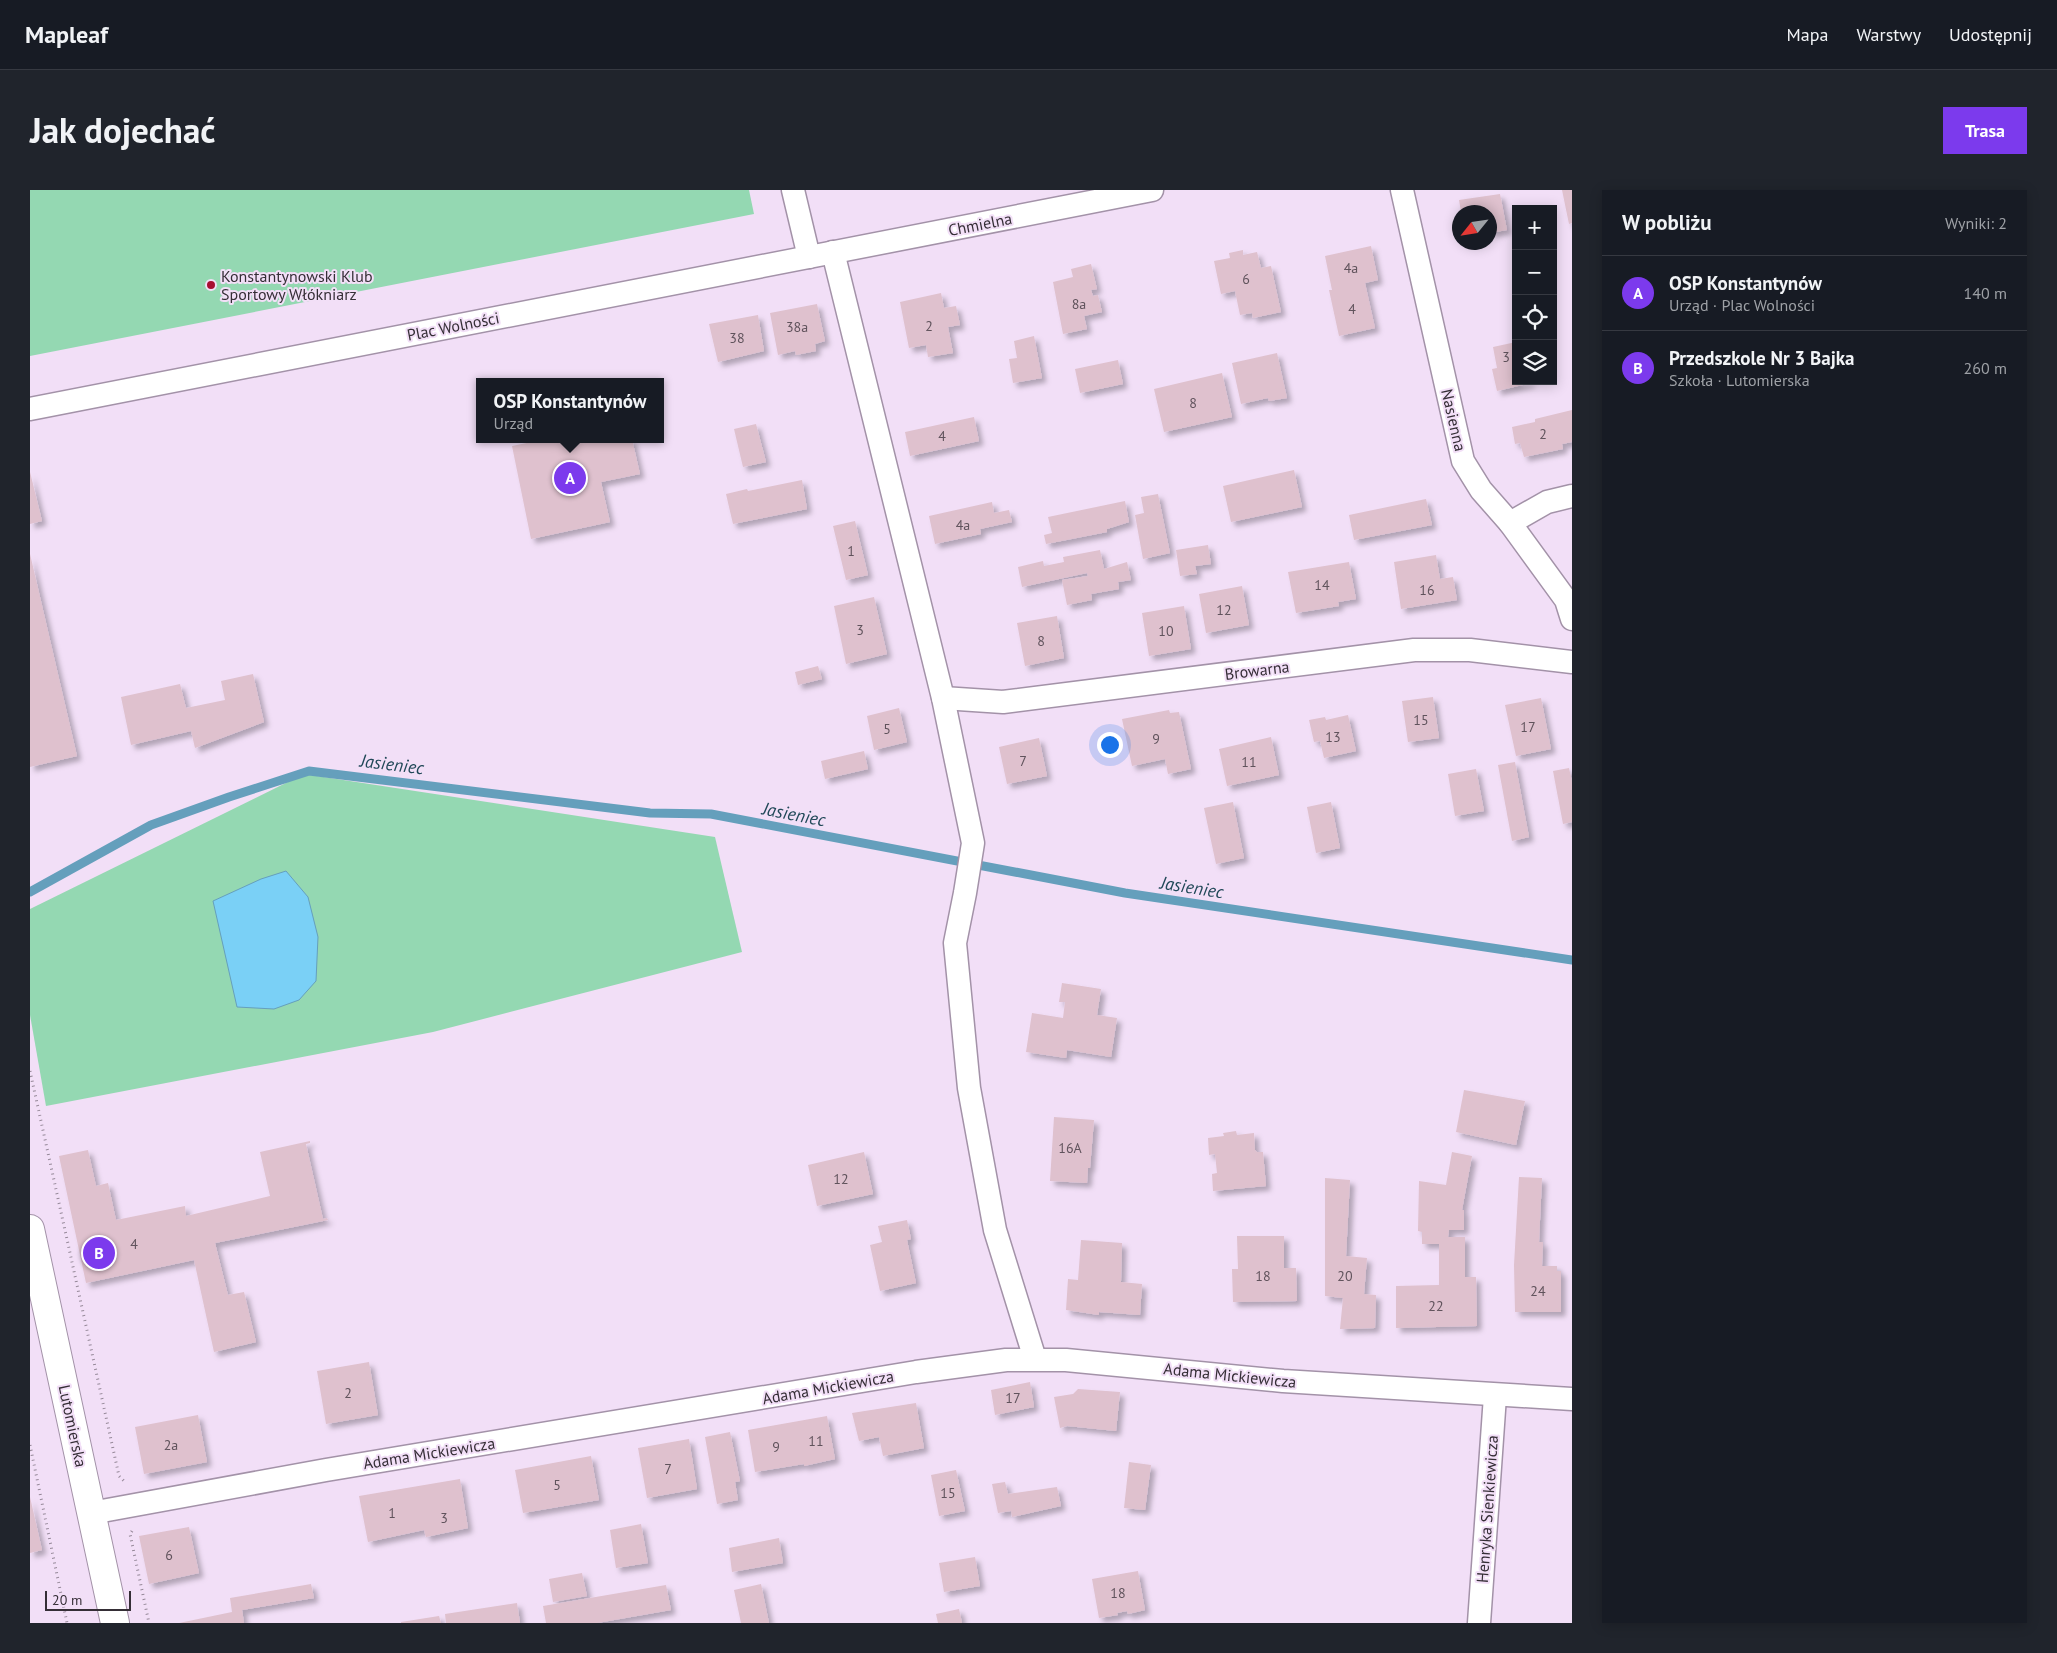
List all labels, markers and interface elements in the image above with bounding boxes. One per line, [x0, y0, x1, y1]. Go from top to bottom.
text: Mapleaf [25, 19, 108, 50]
text: Mapa [1787, 23, 1828, 46]
text: Warstwy [1856, 23, 1921, 46]
text: Udostępnij [1949, 23, 2032, 46]
text: Jak dojechać [30, 107, 215, 153]
button: Trasa [1943, 107, 2027, 154]
north arrow [1452, 205, 1497, 250]
map controls [1512, 205, 1557, 385]
button: + [1512, 205, 1557, 250]
street label: Chmielna [946, 208, 1014, 240]
text: W pobliżu [1622, 209, 1711, 236]
text: Wyniki: 2 [1945, 213, 2007, 233]
button: − [1512, 250, 1557, 295]
house number: 4a [1344, 259, 1358, 277]
place label: Konstantynowski Klub Sportowy Włókniarz [221, 266, 373, 304]
house number: 6 [1242, 270, 1250, 288]
text: OSP Konstantynów [1669, 271, 1822, 295]
marker: Konstantynowski Klub Sportowy Włókniarz [205, 279, 217, 291]
text: A [1633, 283, 1643, 303]
text: 140 m [1964, 283, 2007, 303]
house number: 8a [1072, 295, 1086, 313]
button: locate [1512, 295, 1557, 340]
text: Urząd · Plac Wolności [1669, 295, 1815, 315]
house number: 4 [1348, 300, 1356, 318]
street label: Plac Wolności [405, 307, 501, 345]
house number: 2 [925, 317, 933, 335]
house number: 38a [786, 318, 808, 336]
house number: 38 [729, 329, 745, 347]
button: layers [1512, 340, 1557, 385]
text: Przedszkole Nr 3 Bajka [1669, 346, 1855, 370]
house number: 3 [1502, 348, 1510, 366]
text: B [1633, 358, 1643, 378]
text: 260 m [1964, 358, 2007, 378]
text: Szkoła · Lutomierska [1669, 370, 1810, 390]
popup [476, 378, 664, 443]
street label: Nasienna [1437, 387, 1471, 453]
text: OSP Konstantynów [494, 389, 646, 413]
house number: 8 [1189, 394, 1197, 412]
text: Urząd [494, 413, 533, 433]
house number: 2 [1539, 425, 1547, 443]
house number: 4 [938, 427, 946, 445]
pin: A [554, 459, 586, 497]
house number: 4a [956, 516, 970, 534]
house number: 1 [847, 542, 855, 560]
house number: 14 [1314, 576, 1330, 594]
house number: 16 [1419, 581, 1435, 599]
house number: 12 [1216, 601, 1232, 619]
house number: 3 [856, 621, 864, 639]
house number: 10 [1158, 622, 1174, 640]
house number: 8 [1037, 632, 1045, 650]
street label: Browarna [1224, 656, 1290, 684]
house number: 15 [1413, 711, 1429, 729]
house number: 17 [1520, 718, 1536, 736]
house number: 5 [883, 720, 891, 738]
house number: 13 [1325, 728, 1341, 746]
house number: 9 [1152, 730, 1160, 748]
your location [1097, 732, 1123, 758]
water label: Jasieniec [357, 748, 426, 779]
house number: 7 [1019, 752, 1027, 770]
house number: 11 [1241, 753, 1257, 771]
water label: Jasieniec [758, 796, 828, 831]
water label: Jasieniec [1157, 870, 1226, 903]
house number: 16A [1058, 1139, 1083, 1157]
house number: 12 [833, 1170, 849, 1188]
pin: B [83, 1234, 115, 1272]
house number: 4 [130, 1235, 138, 1253]
house number: 18 [1255, 1267, 1271, 1285]
house number: 20 [1337, 1267, 1353, 1285]
house number: 24 [1530, 1282, 1546, 1300]
house number: 22 [1428, 1297, 1444, 1315]
street label: Adama Mickiewicza [1163, 1358, 1297, 1392]
street label: Adama Mickiewicza [761, 1366, 895, 1408]
street label: Lutomierska [55, 1383, 91, 1469]
house number: 2 [344, 1384, 352, 1402]
house number: 17 [1005, 1389, 1021, 1407]
house number: 11 [808, 1432, 824, 1450]
street label: Adama Mickiewicza [362, 1433, 496, 1473]
street label: Henryka Sienkiewicza [1472, 1434, 1502, 1584]
house number: 2a [164, 1436, 178, 1454]
house number: 9 [772, 1438, 780, 1456]
house number: 7 [664, 1460, 672, 1478]
house number: 5 [553, 1476, 561, 1494]
house number: 15 [940, 1484, 956, 1502]
house number: 1 [388, 1504, 396, 1522]
house number: 3 [440, 1509, 448, 1527]
house number: 6 [165, 1546, 173, 1564]
house number: 18 [1110, 1584, 1126, 1602]
scale bar [45, 1588, 131, 1611]
text: 20 m [52, 1591, 82, 1609]

